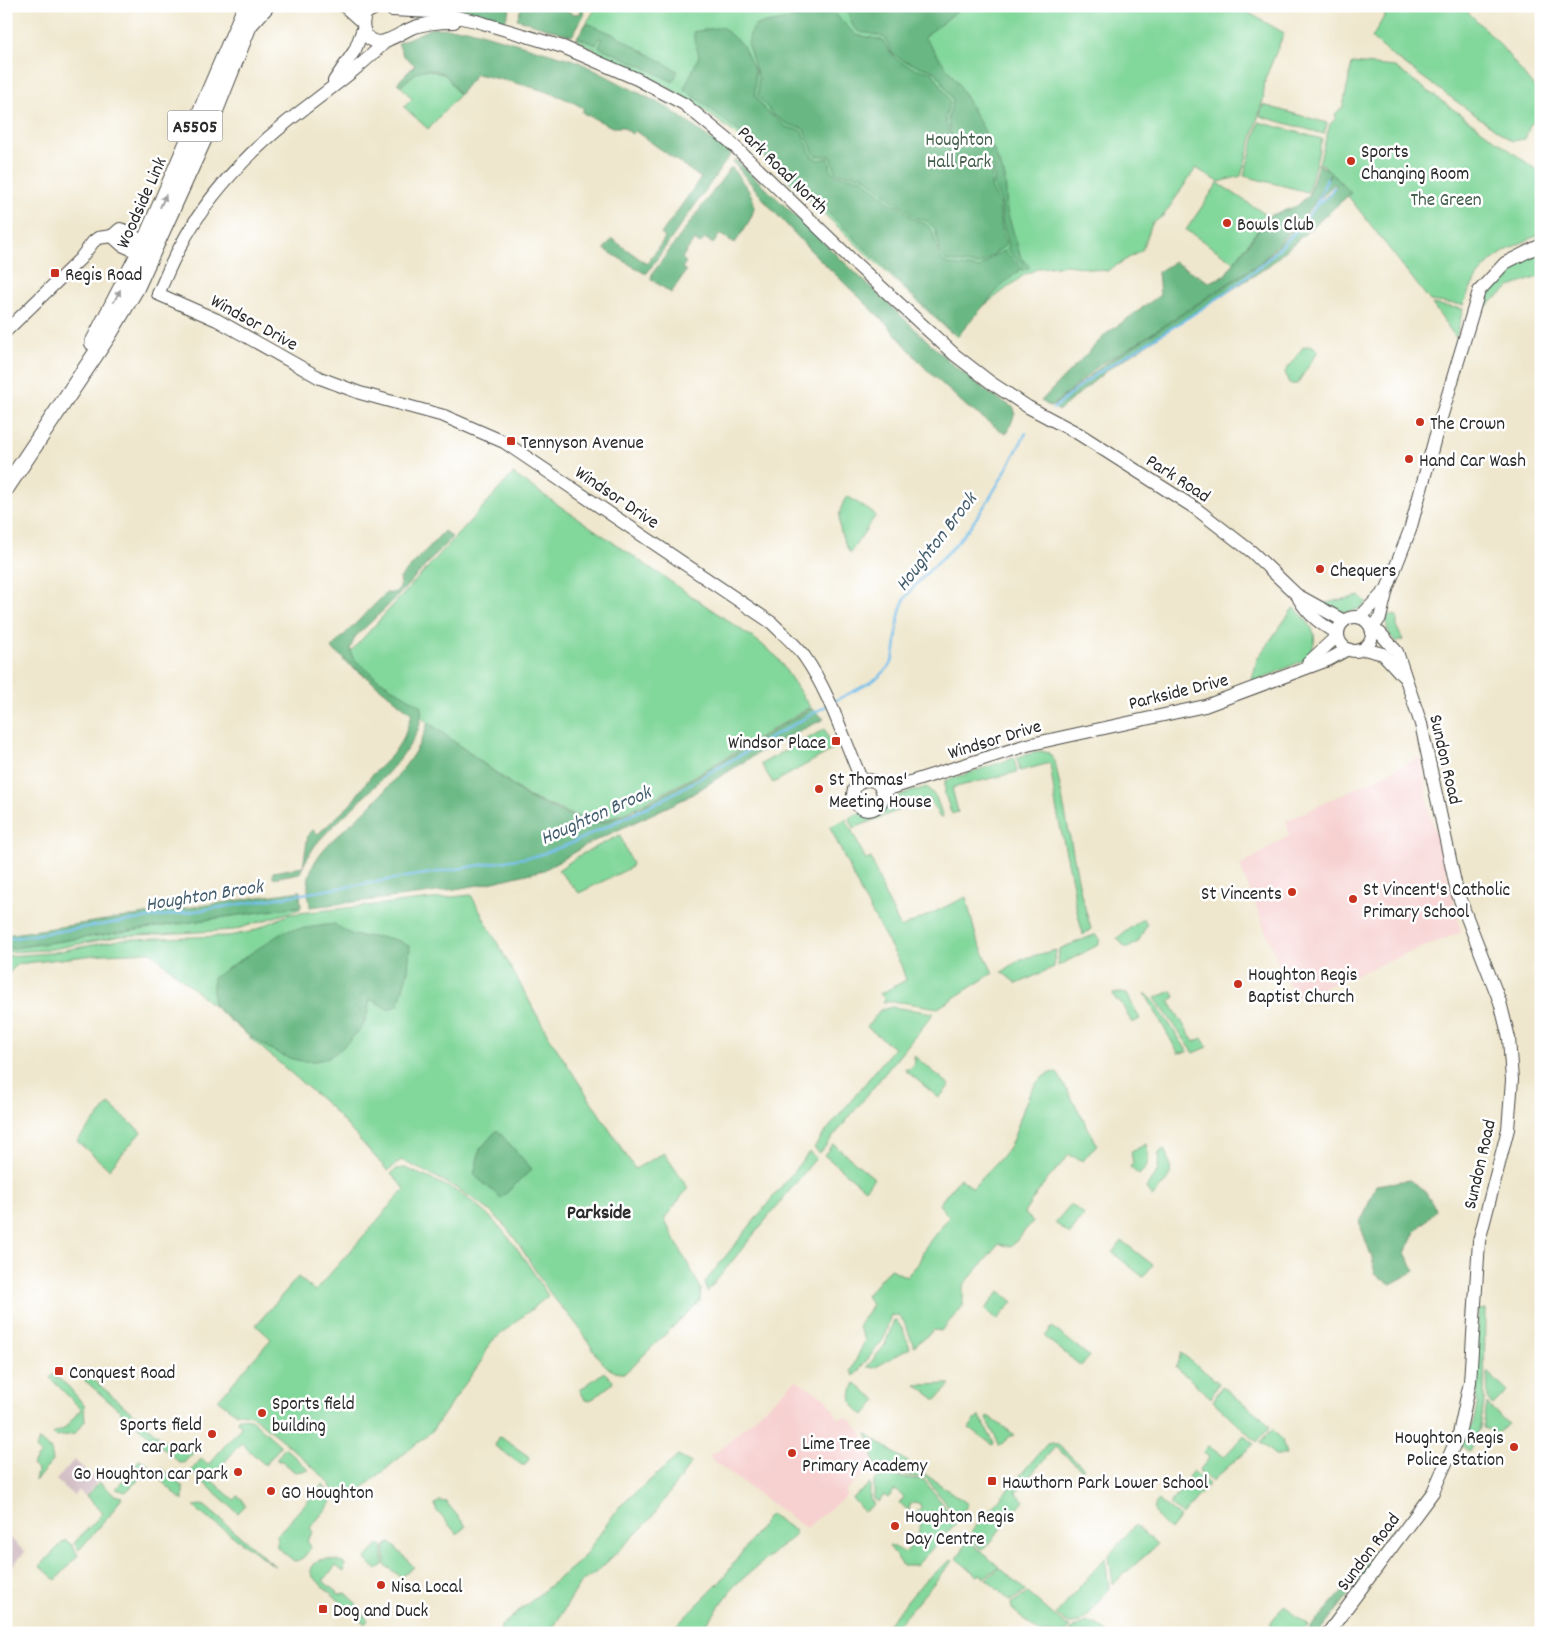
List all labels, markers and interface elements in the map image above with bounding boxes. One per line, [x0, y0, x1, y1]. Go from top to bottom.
road number: A5505 [168, 110, 222, 142]
street label: Park Road North [730, 121, 833, 222]
park label: Houghton Hall Park [925, 128, 993, 177]
place label: Sports Changing Room [1361, 140, 1469, 189]
street label: Woodside Link [111, 153, 175, 254]
marker: Sports Changing Room [1345, 155, 1357, 167]
park label: The Green [1410, 188, 1482, 215]
one-way arrow [160, 194, 168, 208]
place label: Bowls Club [1237, 213, 1314, 240]
marker: Bowls Club [1221, 217, 1233, 229]
place label: Regis Road [65, 263, 142, 290]
marker: Regis Road [49, 267, 61, 279]
one-way arrow [112, 289, 121, 303]
street label: Windsor Drive [205, 289, 302, 359]
place label: The Crown [1430, 412, 1505, 439]
marker: The Crown [1414, 416, 1426, 428]
place label: Tennyson Avenue [521, 431, 644, 458]
marker: Tennyson Avenue [505, 435, 517, 447]
street label: Park Road [1139, 449, 1215, 511]
place label: Hand Car Wash [1419, 449, 1526, 476]
marker: Hand Car Wash [1403, 453, 1415, 465]
street label: Windsor Drive [568, 461, 664, 537]
water label: Houghton Brook [890, 486, 986, 598]
place label: Chequers [1330, 559, 1397, 586]
marker: Chequers [1314, 563, 1326, 575]
street label: Parkside Drive [1126, 668, 1232, 719]
street label: Sundon Road [1420, 712, 1467, 807]
street label: Windsor Drive [945, 714, 1045, 768]
place label: Windsor Place [728, 731, 826, 758]
marker: Windsor Place [830, 735, 842, 747]
place label: St Thomas' Meeting House [829, 768, 932, 817]
water label: Houghton Brook [536, 779, 658, 854]
marker: St Thomas' Meeting House [813, 783, 825, 795]
water label: Houghton Brook [144, 874, 267, 920]
place label: St Vincent's Catholic Primary School [1363, 878, 1510, 927]
place label: St Vincents [1201, 882, 1282, 909]
marker: St Vincents [1286, 886, 1298, 898]
marker: St Vincent's Catholic Primary School [1347, 893, 1359, 905]
place label: Houghton Regis Baptist Church [1248, 963, 1357, 1012]
marker: Houghton Regis Baptist Church [1232, 978, 1244, 990]
street label: Sundon Road [1458, 1117, 1505, 1212]
district label: Parkside [567, 1200, 631, 1228]
place label: Conquest Road [69, 1361, 176, 1388]
marker: Conquest Road [53, 1365, 65, 1377]
place label: Sports field building [272, 1392, 355, 1441]
marker: Sports field building [256, 1407, 268, 1419]
place label: Sports field car park [119, 1413, 202, 1462]
place label: Houghton Regis Police Station [1395, 1426, 1504, 1475]
marker: Sports field car park [206, 1428, 218, 1440]
place label: Lime Tree Primary Academy [802, 1432, 927, 1481]
marker: Houghton Regis Police Station [1508, 1441, 1520, 1453]
marker: Lime Tree Primary Academy [786, 1447, 798, 1459]
place label: Go Houghton car park [73, 1462, 228, 1489]
marker: Go Houghton car park [232, 1466, 244, 1478]
place label: Hawthorn Park Lower School [1002, 1471, 1209, 1498]
marker: Hawthorn Park Lower School [986, 1475, 998, 1487]
place label: GO Houghton [281, 1481, 374, 1508]
marker: GO Houghton [265, 1485, 277, 1497]
place label: Houghton Regis Day Centre [905, 1505, 1014, 1554]
street label: Sundon Road [1332, 1508, 1408, 1598]
marker: Houghton Regis Day Centre [889, 1520, 901, 1532]
place label: Nisa Local [391, 1575, 463, 1602]
marker: Nisa Local [375, 1579, 387, 1591]
place label: Dog and Duck [333, 1599, 429, 1626]
marker: Dog and Duck [317, 1603, 329, 1615]

